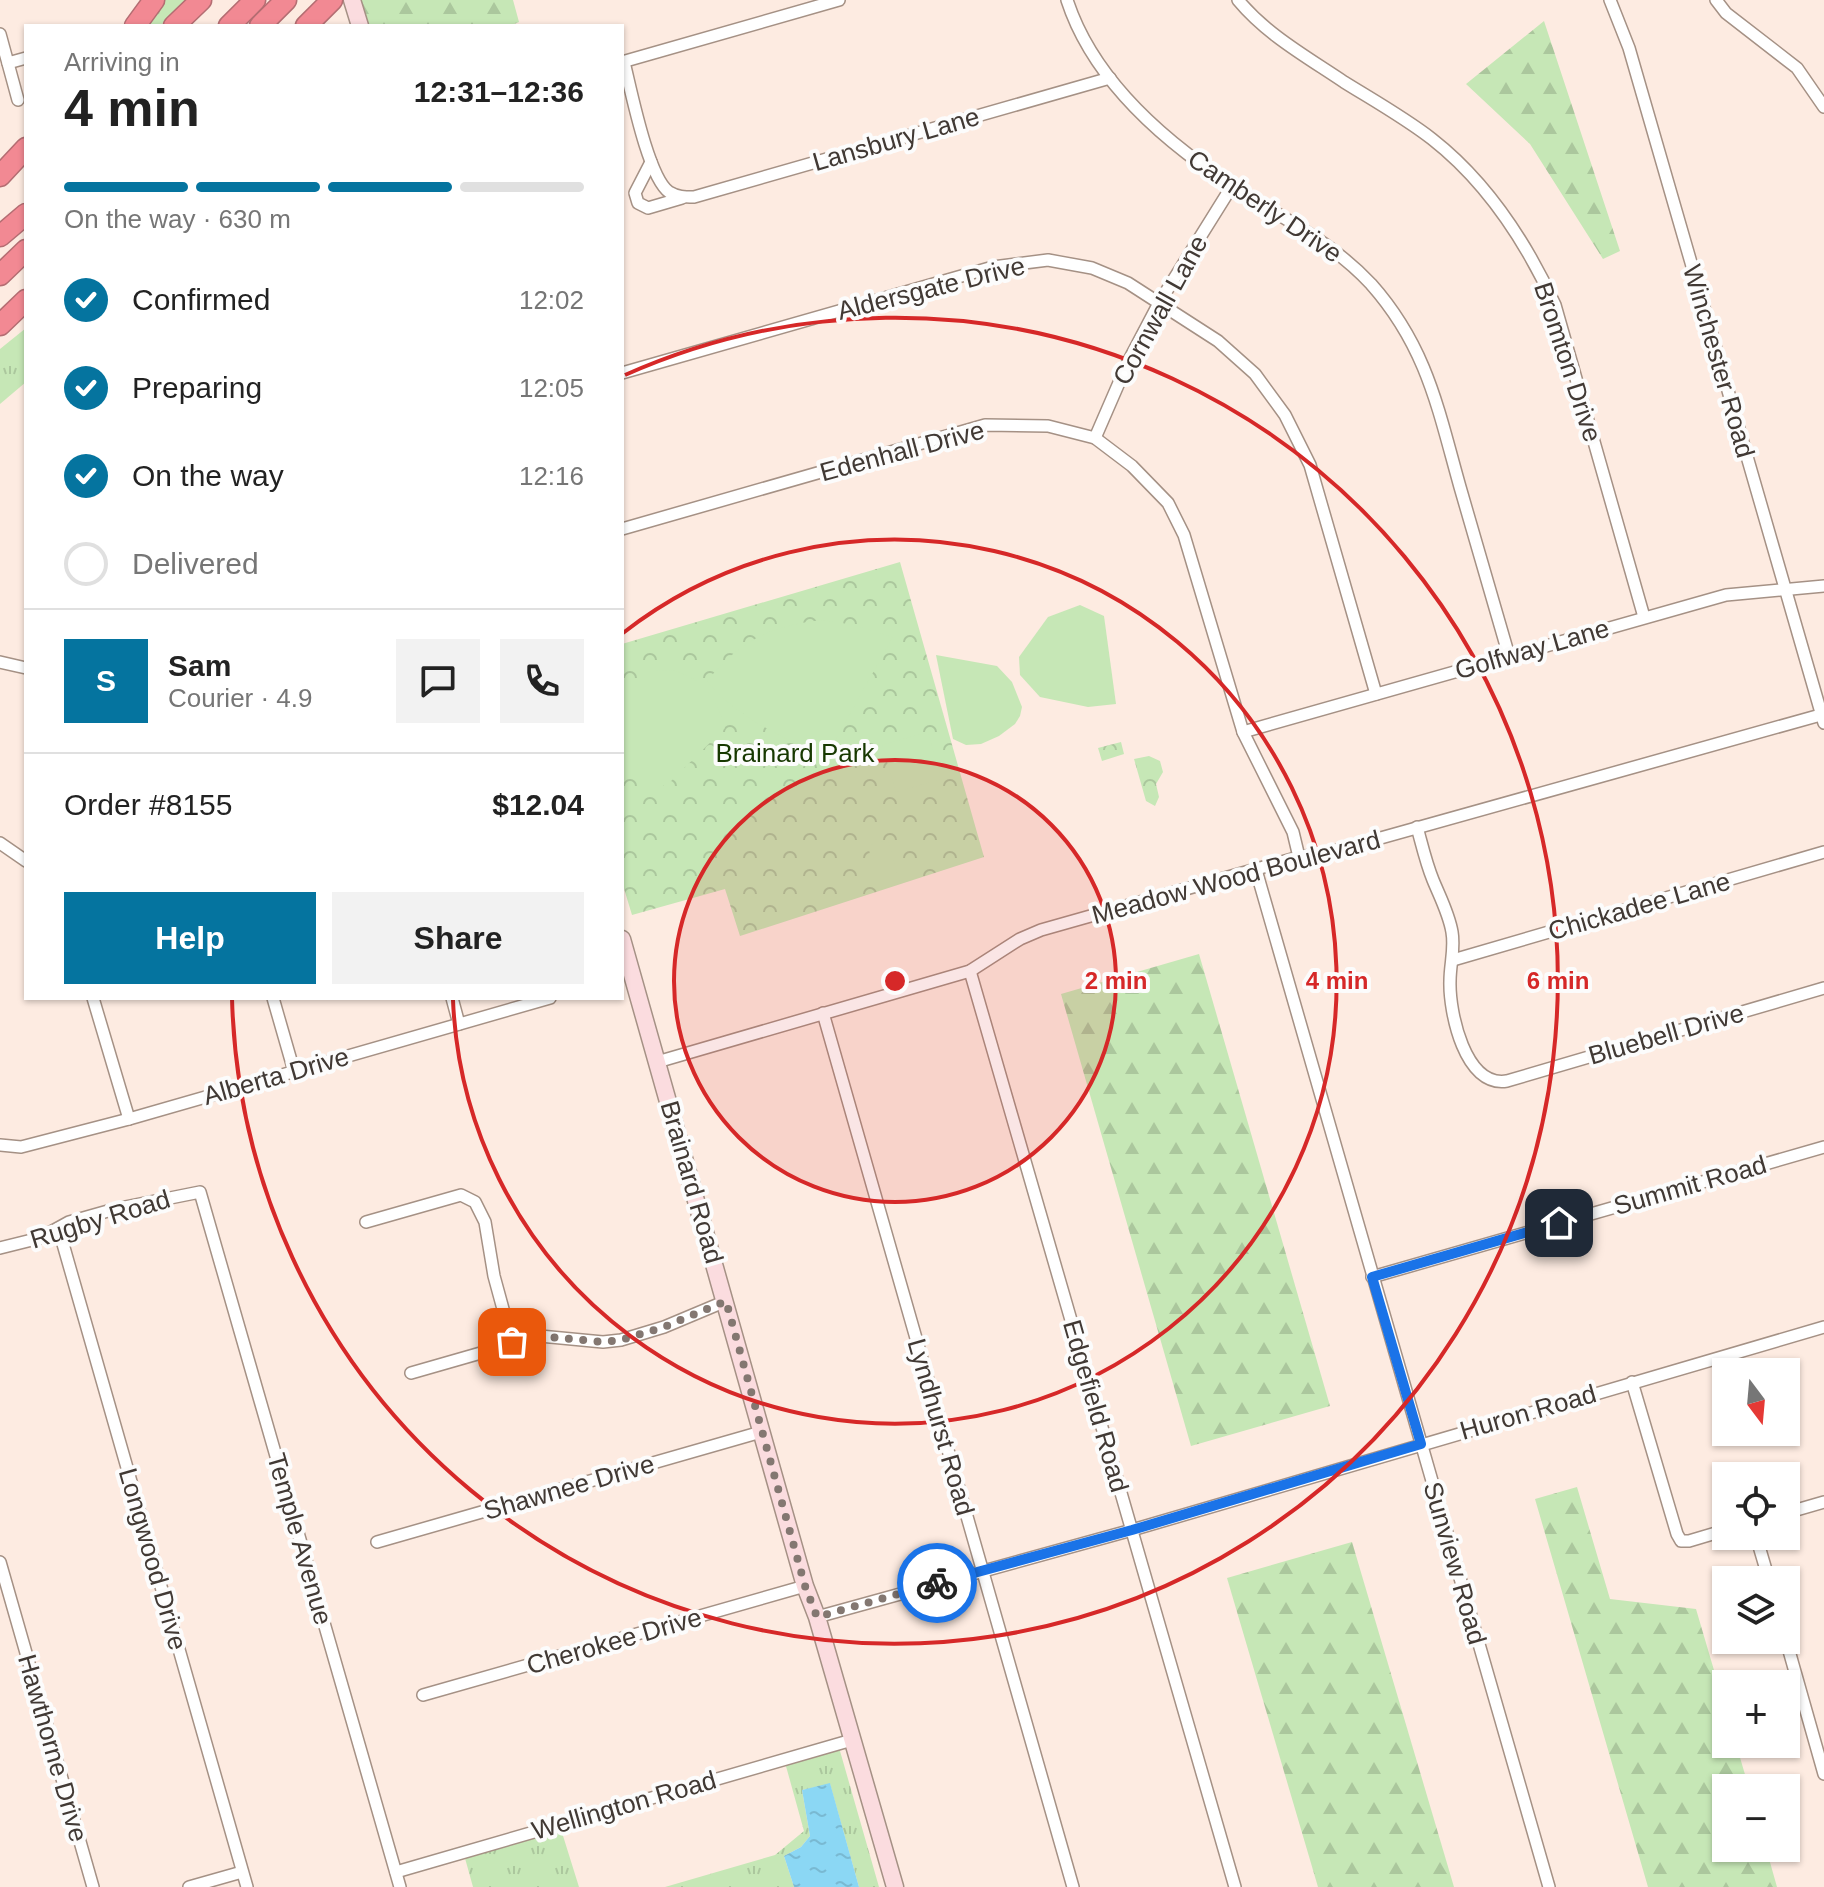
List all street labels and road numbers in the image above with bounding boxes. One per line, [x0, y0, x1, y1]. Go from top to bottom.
street label: Lansbury Lane [809, 101, 983, 177]
street label: Camberly Drive [1182, 143, 1348, 269]
street label: Cornwall Lane [1107, 230, 1213, 390]
street label: Aldersgate Drive [834, 250, 1028, 326]
street label: Winchester Road [1677, 261, 1761, 461]
street label: Bromton Drive [1528, 278, 1608, 446]
street label: Edenhall Drive [816, 415, 988, 487]
street label: Golfway Lane [1451, 613, 1613, 685]
street label: Meadow Wood Boulevard [1089, 824, 1383, 930]
street label: Chickadee Lane [1545, 866, 1733, 946]
street label: Bluebell Drive [1585, 997, 1747, 1071]
street label: Alberta Drive [200, 1041, 352, 1111]
street label: Brainard Road [654, 1097, 730, 1267]
street label: Summit Road [1610, 1149, 1770, 1221]
street label: Rugby Road [26, 1184, 174, 1254]
street label: Edgefield Road [1057, 1316, 1135, 1496]
street label: Lyndhurst Road [901, 1335, 981, 1519]
street label: Huron Road [1456, 1378, 1600, 1446]
street label: Shawnee Drive [480, 1448, 658, 1526]
street label: Temple Avenue [261, 1450, 339, 1628]
street label: Longwood Drive [113, 1465, 193, 1653]
street label: Sunview Road [1417, 1478, 1493, 1648]
street label: Cherokee Drive [523, 1602, 705, 1680]
street label: Hawthorne Drive [12, 1651, 94, 1845]
street label: Wellington Road [528, 1764, 720, 1846]

